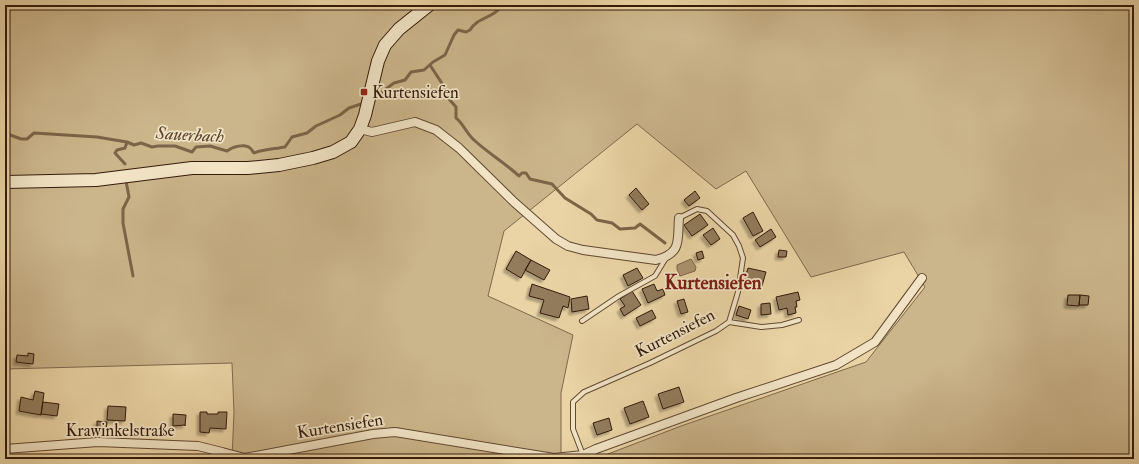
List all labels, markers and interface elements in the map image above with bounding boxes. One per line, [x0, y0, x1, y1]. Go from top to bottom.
place label: Kurtensiefen [372, 82, 459, 103]
marker: Kurtensiefen [359, 87, 369, 97]
water label: Sauerbach [154, 122, 225, 148]
district label: Kurtensiefen [665, 271, 762, 295]
street label: Kurtensiefen [632, 304, 719, 362]
street label: Kurtensiefen [296, 409, 385, 443]
street label: Krawinkelstraße [65, 420, 175, 441]

